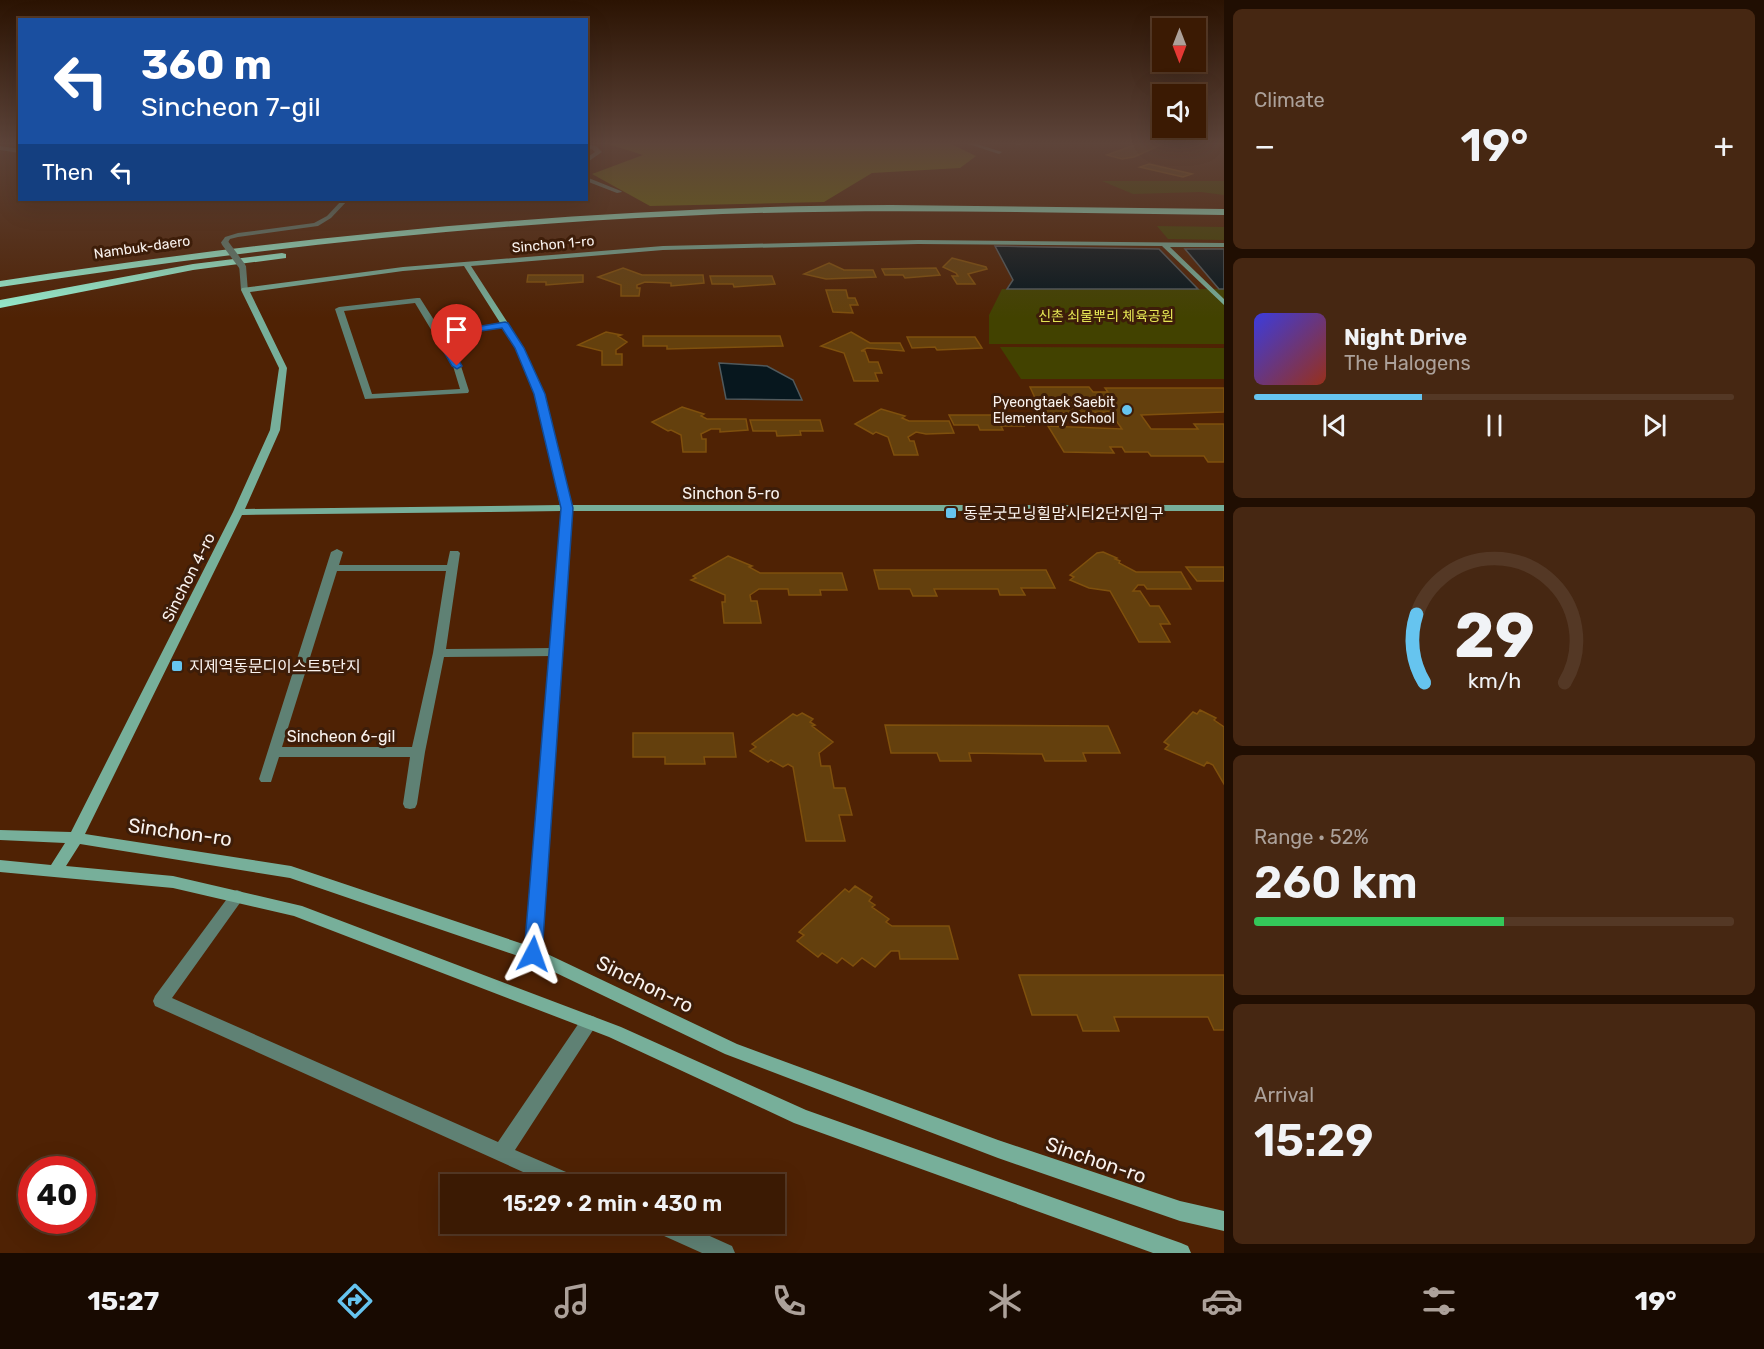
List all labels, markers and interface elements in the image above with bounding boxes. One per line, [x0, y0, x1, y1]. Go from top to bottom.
north arrow [1152, 18, 1206, 72]
map controls [1152, 18, 1206, 138]
text: 360 m [141, 40, 272, 90]
icon: left [42, 42, 120, 120]
button: sound [1152, 84, 1206, 138]
text: Climate [1254, 88, 1325, 112]
text: Sincheon 7-gil [141, 91, 321, 123]
text: 19° [1460, 119, 1528, 172]
text: − [1254, 126, 1275, 165]
text: + [1713, 126, 1734, 165]
icon: left [105, 156, 138, 189]
text: Then [42, 159, 93, 186]
street label: Nambuk-daero [93, 232, 191, 263]
street label: Sinchon 1-ro [511, 232, 595, 257]
pin [431, 304, 482, 366]
park label: 신촌 쇠물뿌리 체육공원 [1038, 308, 1174, 325]
icon: arrive [440, 313, 473, 346]
text: Night Drive [1344, 324, 1467, 351]
text: The Halogens [1344, 351, 1471, 375]
place label: Pyeongtaek Saebit Elementary School [993, 394, 1116, 427]
marker: Pyeongtaek Saebit Elementary School [1120, 403, 1134, 417]
icon: previous [1318, 409, 1351, 442]
icon: pause [1478, 409, 1511, 442]
icon: next [1638, 409, 1671, 442]
street label: Sinchon 5-ro [682, 484, 780, 503]
place label: 동문굿모닝힐맘시티2단지입구 [963, 504, 1164, 523]
marker: 동문굿모닝힐맘시티2단지입구 [944, 506, 958, 520]
street label: Sinchon 4-ro [158, 529, 219, 625]
text: 29 [1454, 600, 1534, 674]
place label: 지제역동문디이스트5단지 [189, 657, 360, 676]
marker: 지제역동문디이스트5단지 [170, 659, 184, 673]
text: km/h [1467, 669, 1521, 694]
street label: Sincheon 6-gil [287, 727, 395, 746]
street label: Sinchon-ro [126, 813, 234, 851]
text: Range · 52% [1254, 825, 1369, 849]
text: 260 km [1254, 856, 1418, 909]
position arrow [501, 922, 565, 986]
street label: Sinchon-ro [593, 950, 697, 1018]
text: Arrival [1254, 1083, 1314, 1107]
text: 15:29 [1254, 1114, 1374, 1167]
street label: Sinchon-ro [1043, 1132, 1149, 1188]
speed limit sign: 40 [18, 1156, 96, 1234]
text: 15:29 · 2 min · 430 m [503, 1190, 722, 1217]
icon: directions [334, 1280, 376, 1322]
icon: music [551, 1280, 593, 1322]
icon: phone [768, 1280, 810, 1322]
icon: climate [984, 1280, 1026, 1322]
icon: car [1201, 1280, 1243, 1322]
icon: filters [1418, 1280, 1460, 1322]
text: 15:27 [87, 1285, 159, 1317]
text: 19° [1635, 1285, 1677, 1317]

